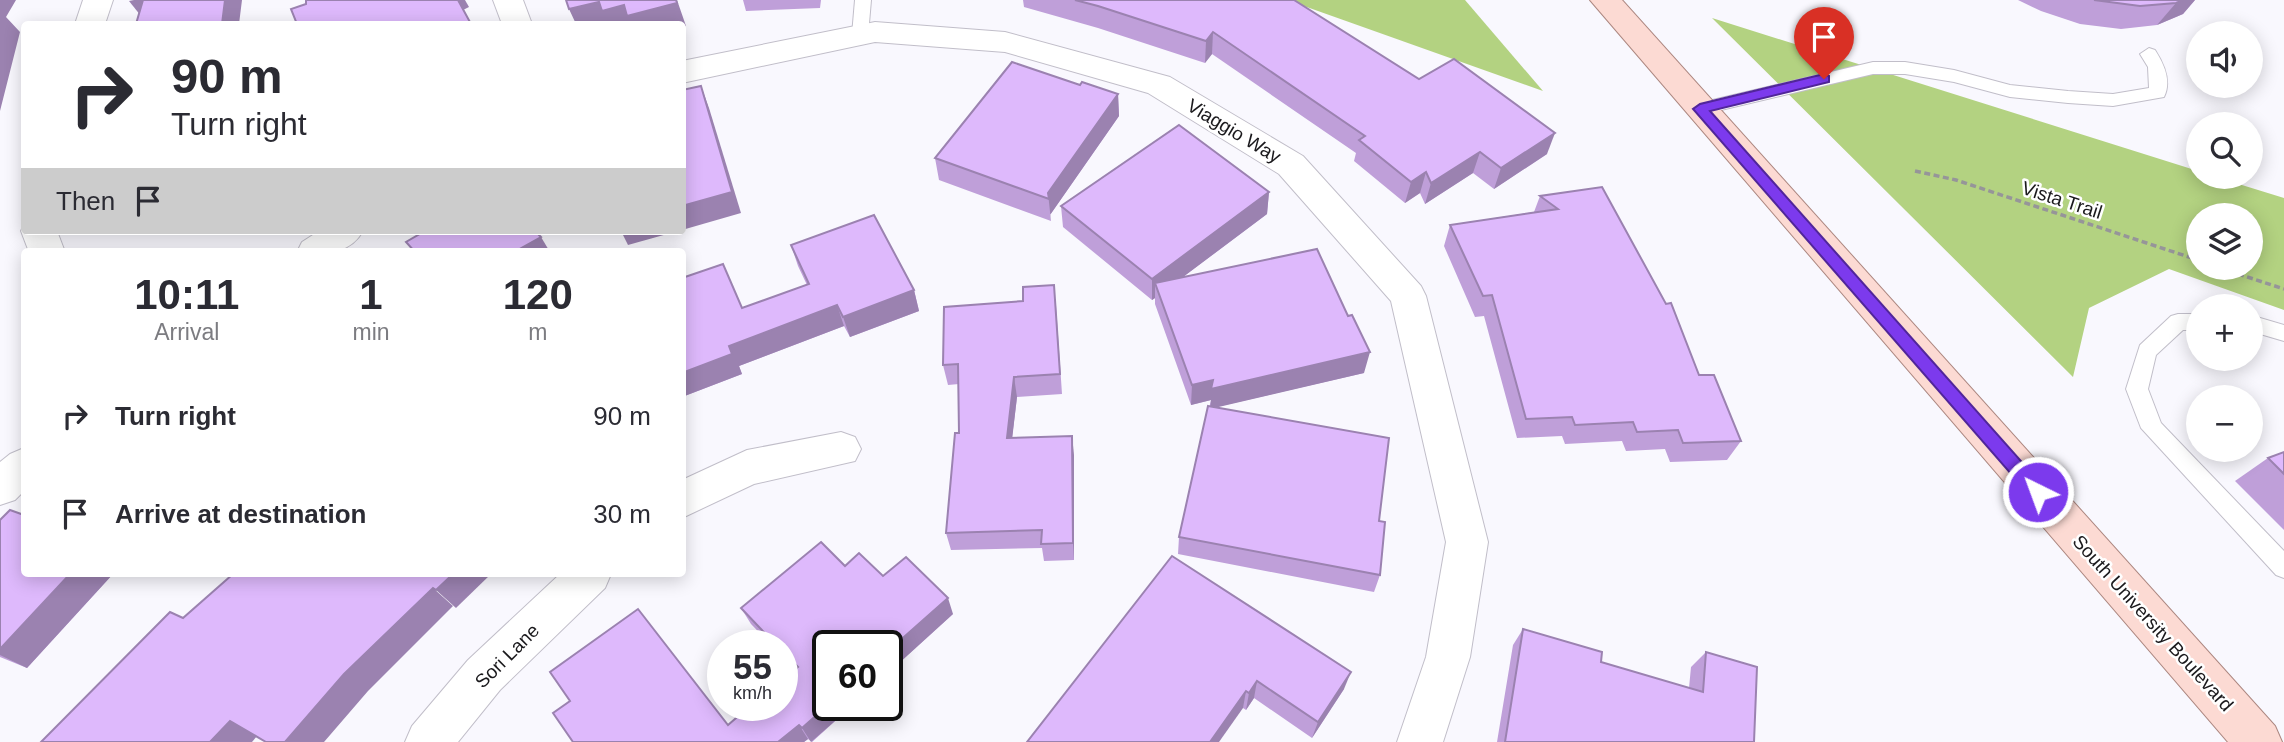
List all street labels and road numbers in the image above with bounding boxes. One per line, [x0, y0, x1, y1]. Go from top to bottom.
street label: Viaggio Way [1183, 95, 1285, 167]
street label: Vista Trail [2019, 177, 2105, 223]
street label: South University Boulevard [2069, 531, 2237, 715]
street label: Sori Lane [471, 620, 543, 692]

